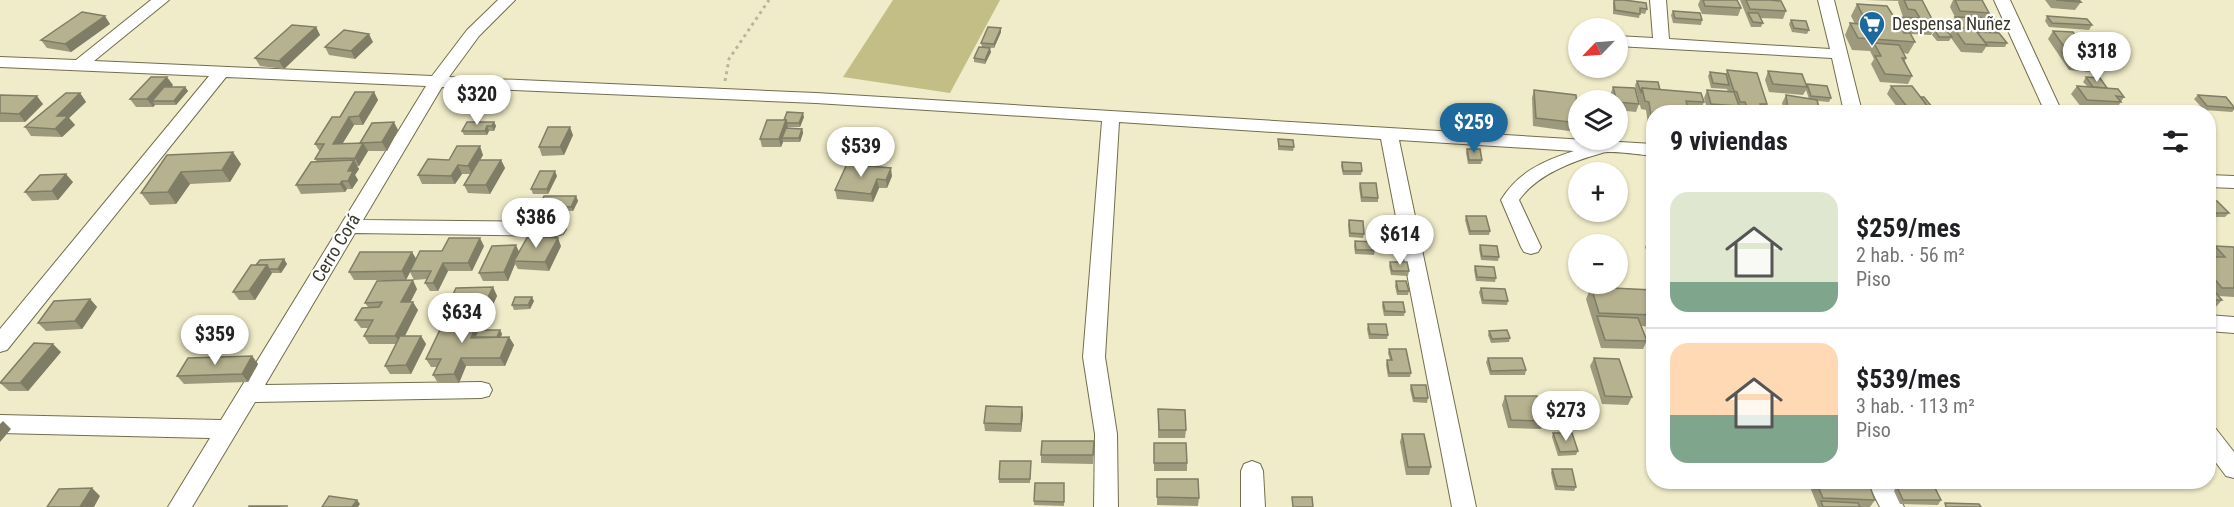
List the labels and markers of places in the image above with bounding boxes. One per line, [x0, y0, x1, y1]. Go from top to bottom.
supermarket icon: Despensa Nuñez [1857, 9, 1887, 47]
place label: Despensa Nuñez [1892, 13, 2011, 34]
pin: $318 [2061, 32, 2133, 83]
pin: $320 [441, 75, 513, 126]
pin: $259 [1438, 103, 1510, 154]
pin: $539 [825, 127, 897, 178]
pin: $386 [500, 198, 572, 249]
pin: $614 [1364, 215, 1436, 266]
pin: $634 [426, 293, 498, 344]
pin: $359 [179, 315, 251, 366]
pin: $273 [1530, 391, 1602, 442]

